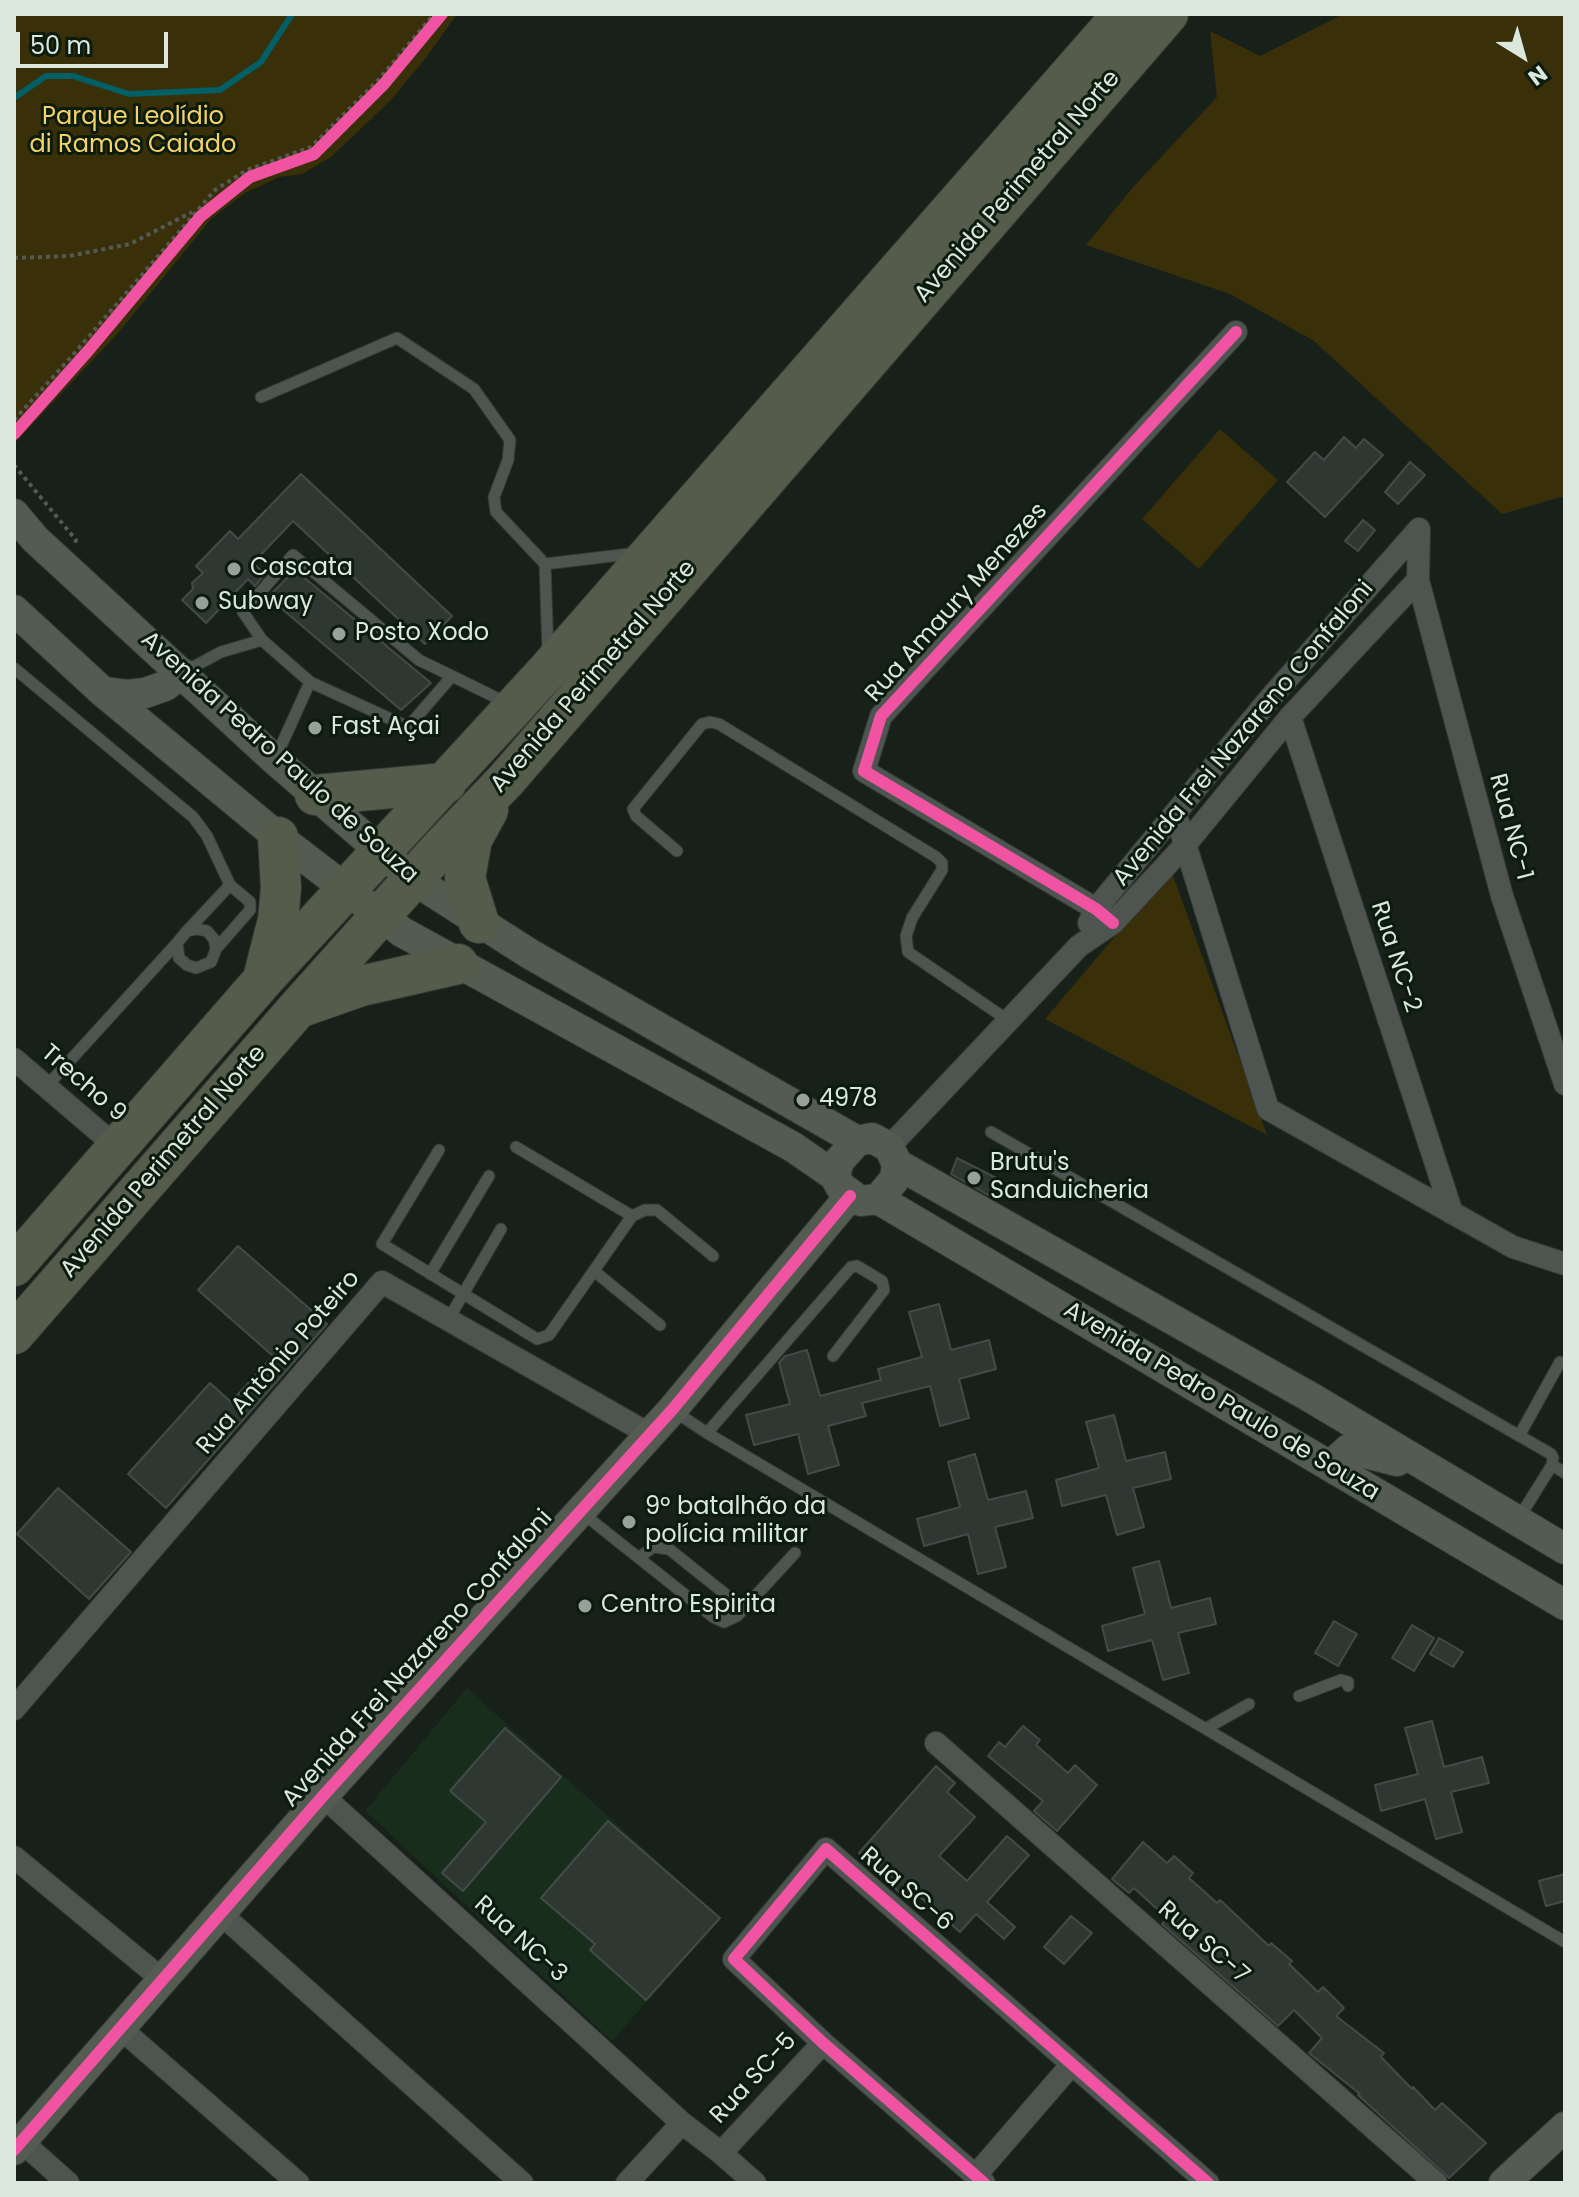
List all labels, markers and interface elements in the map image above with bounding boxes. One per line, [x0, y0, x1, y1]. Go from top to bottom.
scale bar [20, 16, 172, 66]
north arrow [1483, 16, 1563, 96]
text: 50 m [30, 29, 91, 62]
text: N [1522, 58, 1554, 93]
street label: Avenida Perimetral Norte [909, 65, 1127, 309]
park label: Parque Leolídio di Ramos Caiado [30, 104, 236, 160]
street label: Rua Amaury Menezes [860, 497, 1054, 709]
place label: Cascata [250, 555, 353, 583]
street label: Avenida Perimetral Norte [485, 555, 703, 799]
marker: Cascata [225, 560, 243, 578]
street label: Avenida Frei Nazareno Confaloni [1108, 575, 1380, 893]
place label: Subway [218, 589, 313, 617]
marker: Subway [193, 594, 211, 612]
place label: Posto Xodo [355, 620, 489, 648]
marker: Posto Xodo [330, 625, 348, 643]
street label: Avenida Pedro Paulo de Souza [134, 626, 424, 890]
place label: Fast Açai [331, 714, 440, 742]
marker: Fast Açai [306, 719, 324, 737]
street label: Rua NC-1 [1482, 771, 1538, 883]
street label: Rua NC-2 [1364, 898, 1426, 1016]
street label: Trecho 9 [34, 1039, 132, 1129]
street label: Avenida Perimetral Norte [55, 1040, 273, 1284]
place label: 4978 [819, 1086, 877, 1114]
marker: 4978 [794, 1091, 812, 1109]
place label: Brutu's Sanduicheria [990, 1150, 1149, 1206]
marker: Brutu's Sanduicheria [965, 1169, 983, 1187]
street label: Rua Antônio Poteiro [191, 1265, 367, 1461]
street label: Avenida Pedro Paulo de Souza [1058, 1296, 1384, 1508]
place label: 9º batalhão da polícia militar [645, 1494, 826, 1550]
street label: Avenida Frei Nazareno Confaloni [277, 1504, 559, 1814]
marker: 9º batalhão da polícia militar [620, 1513, 638, 1531]
place label: Centro Espirita [601, 1592, 776, 1620]
marker: Centro Espirita [576, 1597, 594, 1615]
street label: Rua SC-6 [854, 1842, 958, 1938]
street label: Rua NC-3 [468, 1891, 572, 1989]
street label: Rua SC-7 [1151, 1896, 1255, 1990]
street label: Rua SC-5 [705, 2028, 803, 2130]

